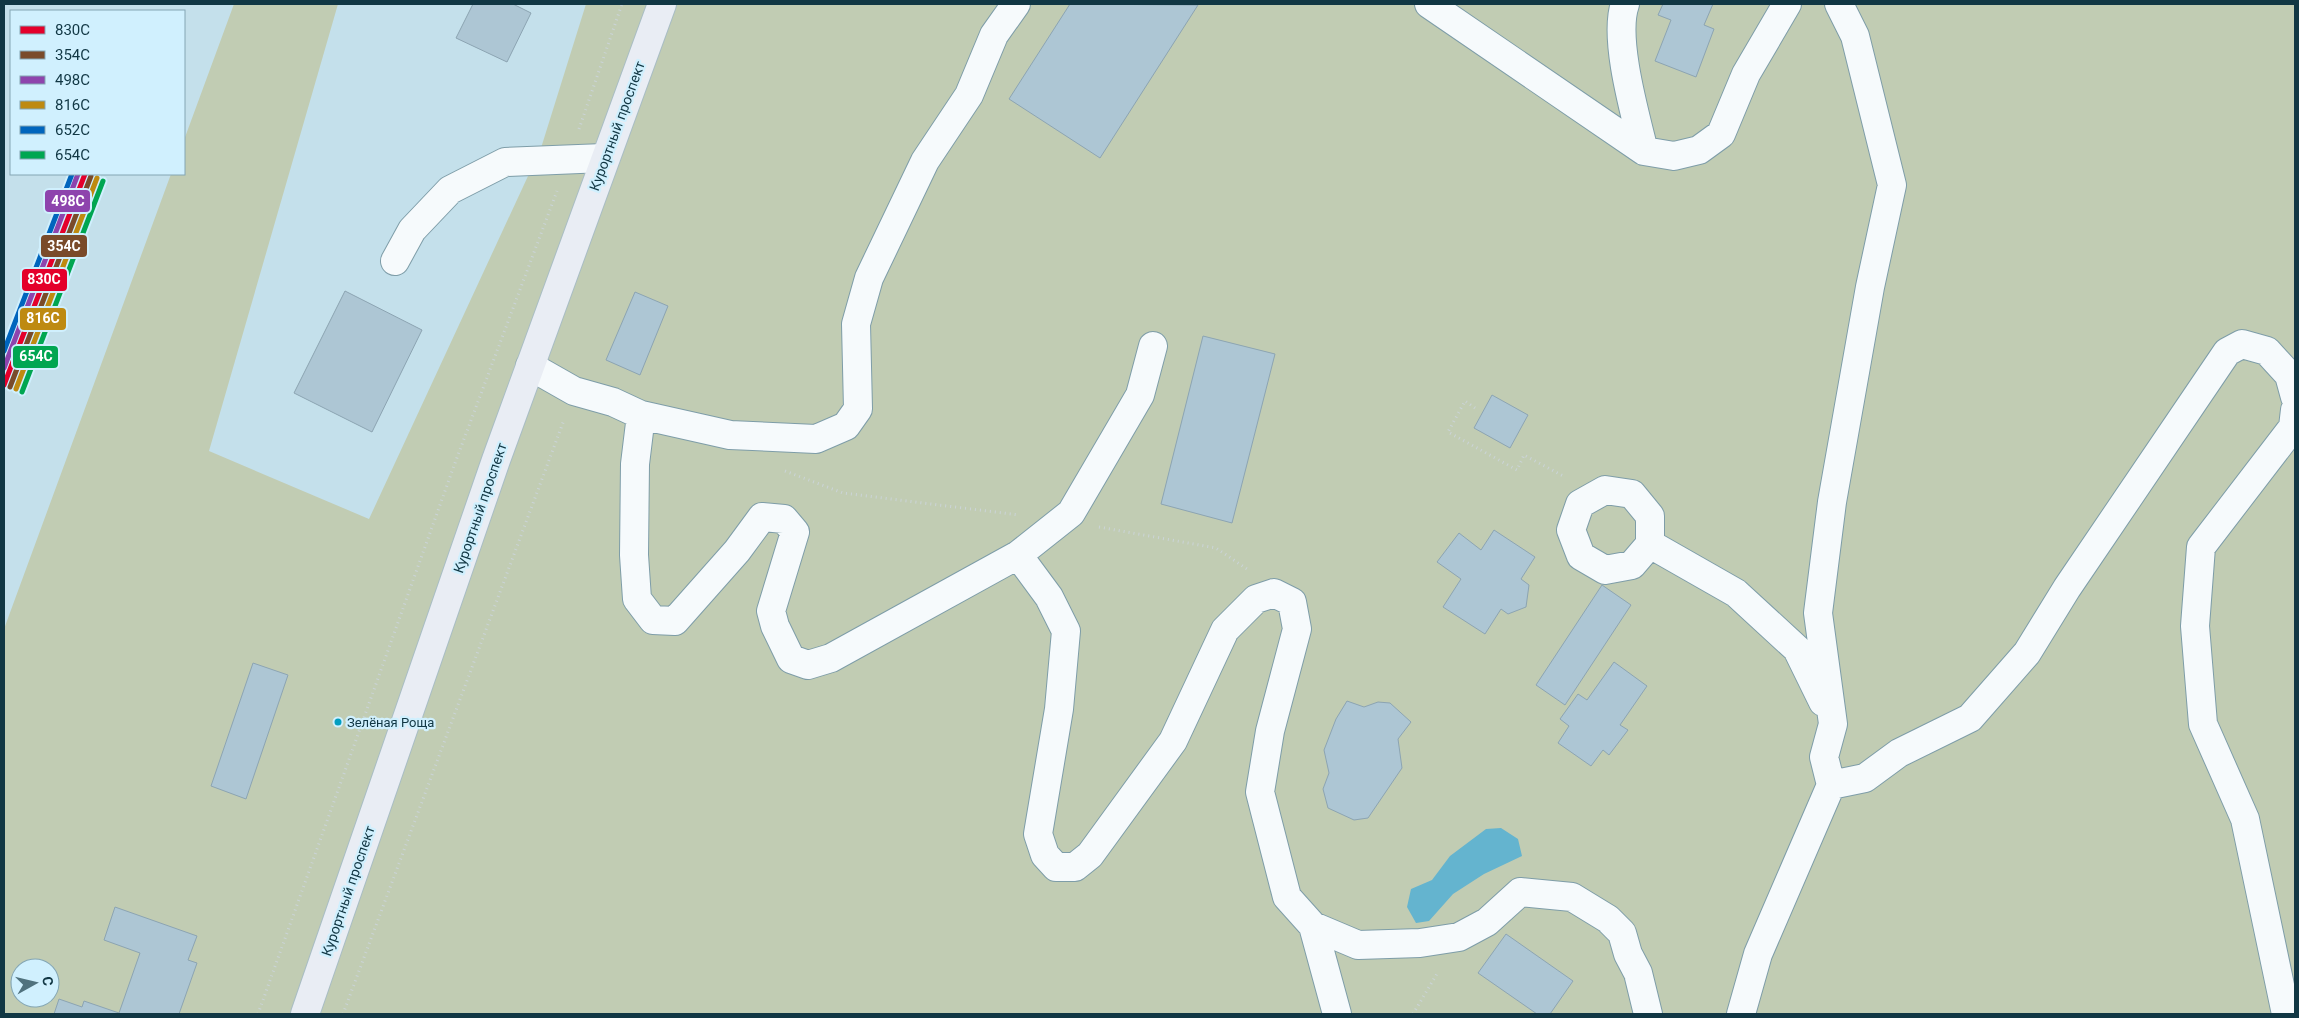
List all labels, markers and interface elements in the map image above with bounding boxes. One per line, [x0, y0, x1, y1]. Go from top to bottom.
legend [10, 10, 185, 175]
text: 830С [55, 21, 90, 39]
text: 354С [55, 46, 90, 64]
street label: Курортный проспект [586, 59, 648, 193]
text: 498С [55, 71, 90, 89]
text: 816С [55, 96, 90, 114]
text: 652С [55, 121, 90, 139]
text: 654С [55, 146, 90, 164]
line badge: 498С [44, 189, 91, 213]
text: 498С [51, 193, 85, 209]
line badge: 354С [40, 234, 88, 258]
text: 354С [47, 238, 81, 254]
line badge: 830С [21, 268, 68, 292]
text: 830С [27, 271, 61, 287]
line badge: 816С [19, 307, 67, 331]
text: 816С [26, 310, 60, 326]
line badge: 654С [12, 345, 59, 369]
text: 654С [19, 348, 53, 364]
street label: Курортный проспект [450, 440, 510, 575]
place label: Зелёная Роща [347, 715, 434, 730]
marker: Зелёная Роща [333, 717, 343, 727]
street label: Курортный проспект [318, 823, 378, 958]
north arrow [10, 958, 60, 1008]
text: С [39, 976, 56, 987]

